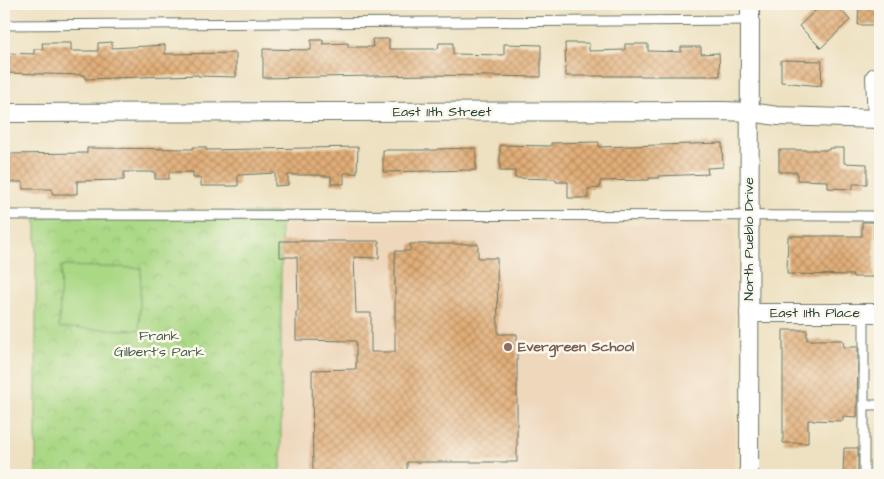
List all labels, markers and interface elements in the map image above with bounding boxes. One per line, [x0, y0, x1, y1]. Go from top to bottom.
street label: East 11th Street [393, 102, 492, 122]
street label: North Pueblo Drive [739, 177, 759, 301]
street label: East 11th Place [770, 303, 861, 323]
park label: Frank Gilbert's Park [114, 326, 204, 362]
place label: Evergreen School [518, 337, 635, 358]
marker: Evergreen School [502, 341, 514, 353]

